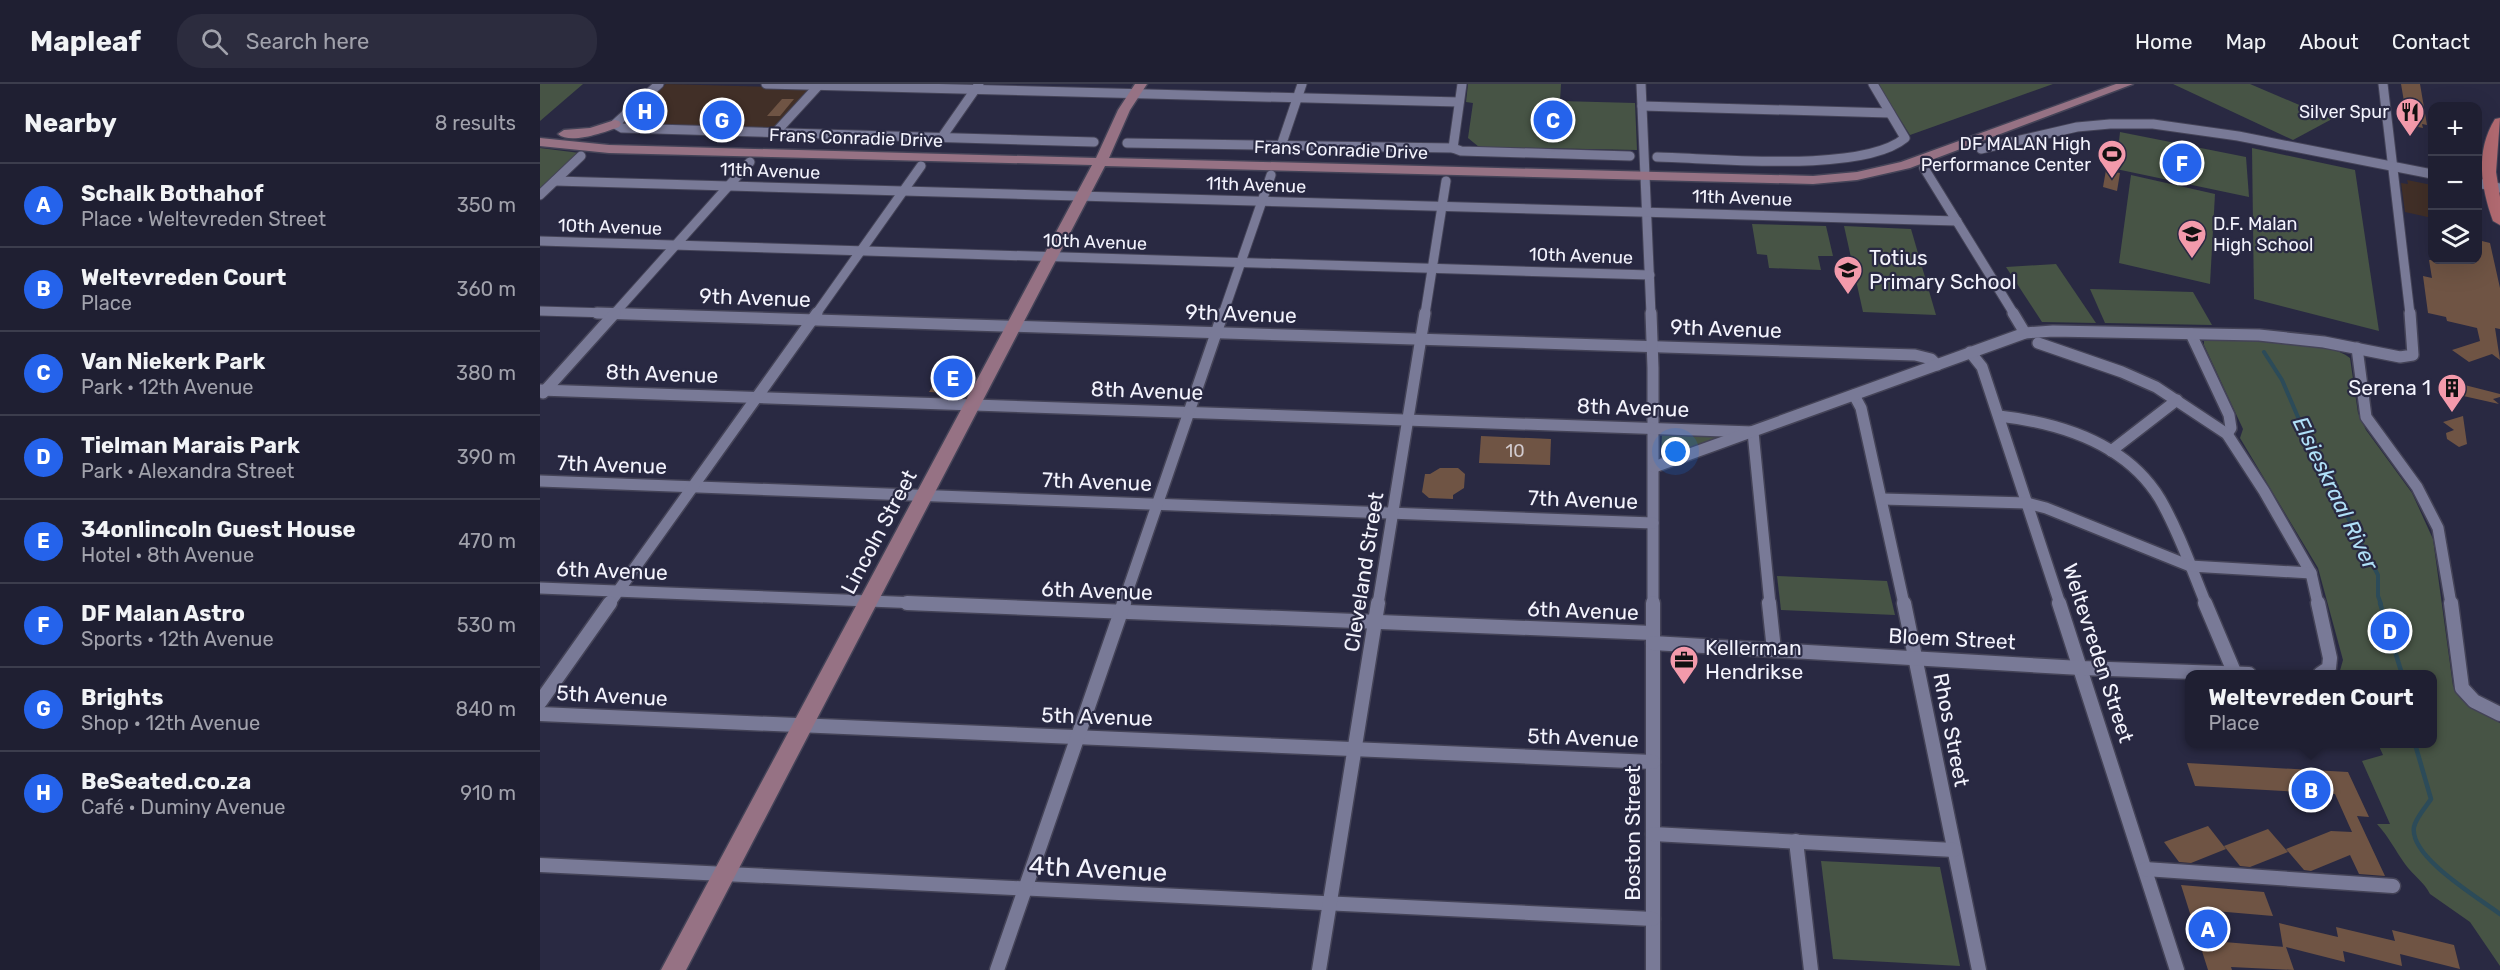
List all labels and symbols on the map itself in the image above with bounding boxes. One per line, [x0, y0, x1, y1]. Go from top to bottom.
pin: H [626, 88, 664, 134]
restaurant icon: Silver Spur [2394, 96, 2426, 138]
pin: G [702, 98, 741, 142]
pin: C [1534, 98, 1572, 142]
place label: Silver Spur [2299, 101, 2389, 123]
street label: Frans Conradie Drive [769, 124, 943, 152]
place label: DF MALAN High Performance Center [1921, 133, 2091, 176]
street label: Frans Conradie Drive [1254, 136, 1428, 164]
sports icon: DF MALAN High Performance Center [2096, 138, 2128, 180]
pin: F [2162, 140, 2202, 185]
street label: 11th Avenue [719, 158, 821, 184]
street label: 11th Avenue [1205, 172, 1307, 198]
street label: 11th Avenue [1691, 185, 1793, 211]
place label: D.F. Malan High School [2213, 213, 2313, 256]
street label: 10th Avenue [558, 214, 662, 240]
school or university icon: D.F. Malan High School [2176, 218, 2208, 260]
street label: 10th Avenue [1043, 229, 1147, 255]
street label: 10th Avenue [1529, 243, 1633, 269]
place label: Totius Primary School [1869, 245, 2017, 294]
school or university icon: Totius Primary School [1832, 254, 1864, 296]
street label: 9th Avenue [699, 283, 811, 312]
street label: 9th Avenue [1185, 299, 1297, 328]
street label: 9th Avenue [1670, 314, 1782, 343]
pin: E [934, 356, 972, 400]
street label: 8th Avenue [605, 359, 719, 388]
building icon: Serena 1 [2436, 372, 2468, 414]
place label: Serena 1 [2348, 375, 2431, 400]
street label: 8th Avenue [1090, 376, 1204, 405]
street label: 8th Avenue [1576, 393, 1690, 422]
water label: Elsieskraal River [2287, 412, 2385, 576]
your location [1661, 437, 1690, 466]
house number: 10 [1505, 440, 1525, 462]
street label: 7th Avenue [557, 450, 667, 479]
street label: Lincoln Street [835, 465, 922, 598]
street label: 7th Avenue [1042, 467, 1152, 496]
street label: 7th Avenue [1528, 485, 1638, 514]
street label: Cleveland Street [1339, 490, 1388, 654]
street label: 6th Avenue [556, 556, 668, 585]
street label: Weltevreden Street [2058, 560, 2139, 746]
street label: 6th Avenue [1041, 576, 1153, 605]
street label: 6th Avenue [1527, 596, 1639, 625]
pin: D [2370, 608, 2410, 654]
street label: Bloem Street [1888, 623, 2016, 654]
place label: Kellerman Hendrikse [1705, 635, 1803, 684]
office icon: Kellerman Hendrikse [1668, 644, 1700, 686]
street label: Rhos Street [1928, 671, 1975, 789]
street label: 5th Avenue [556, 680, 668, 711]
street label: 5th Avenue [1041, 702, 1153, 731]
street label: 5th Avenue [1527, 723, 1639, 752]
street label: Boston Street [1620, 765, 1645, 901]
pin: B [2292, 768, 2330, 812]
street label: 4th Avenue [1028, 850, 1168, 889]
pin: A [2188, 906, 2228, 952]

